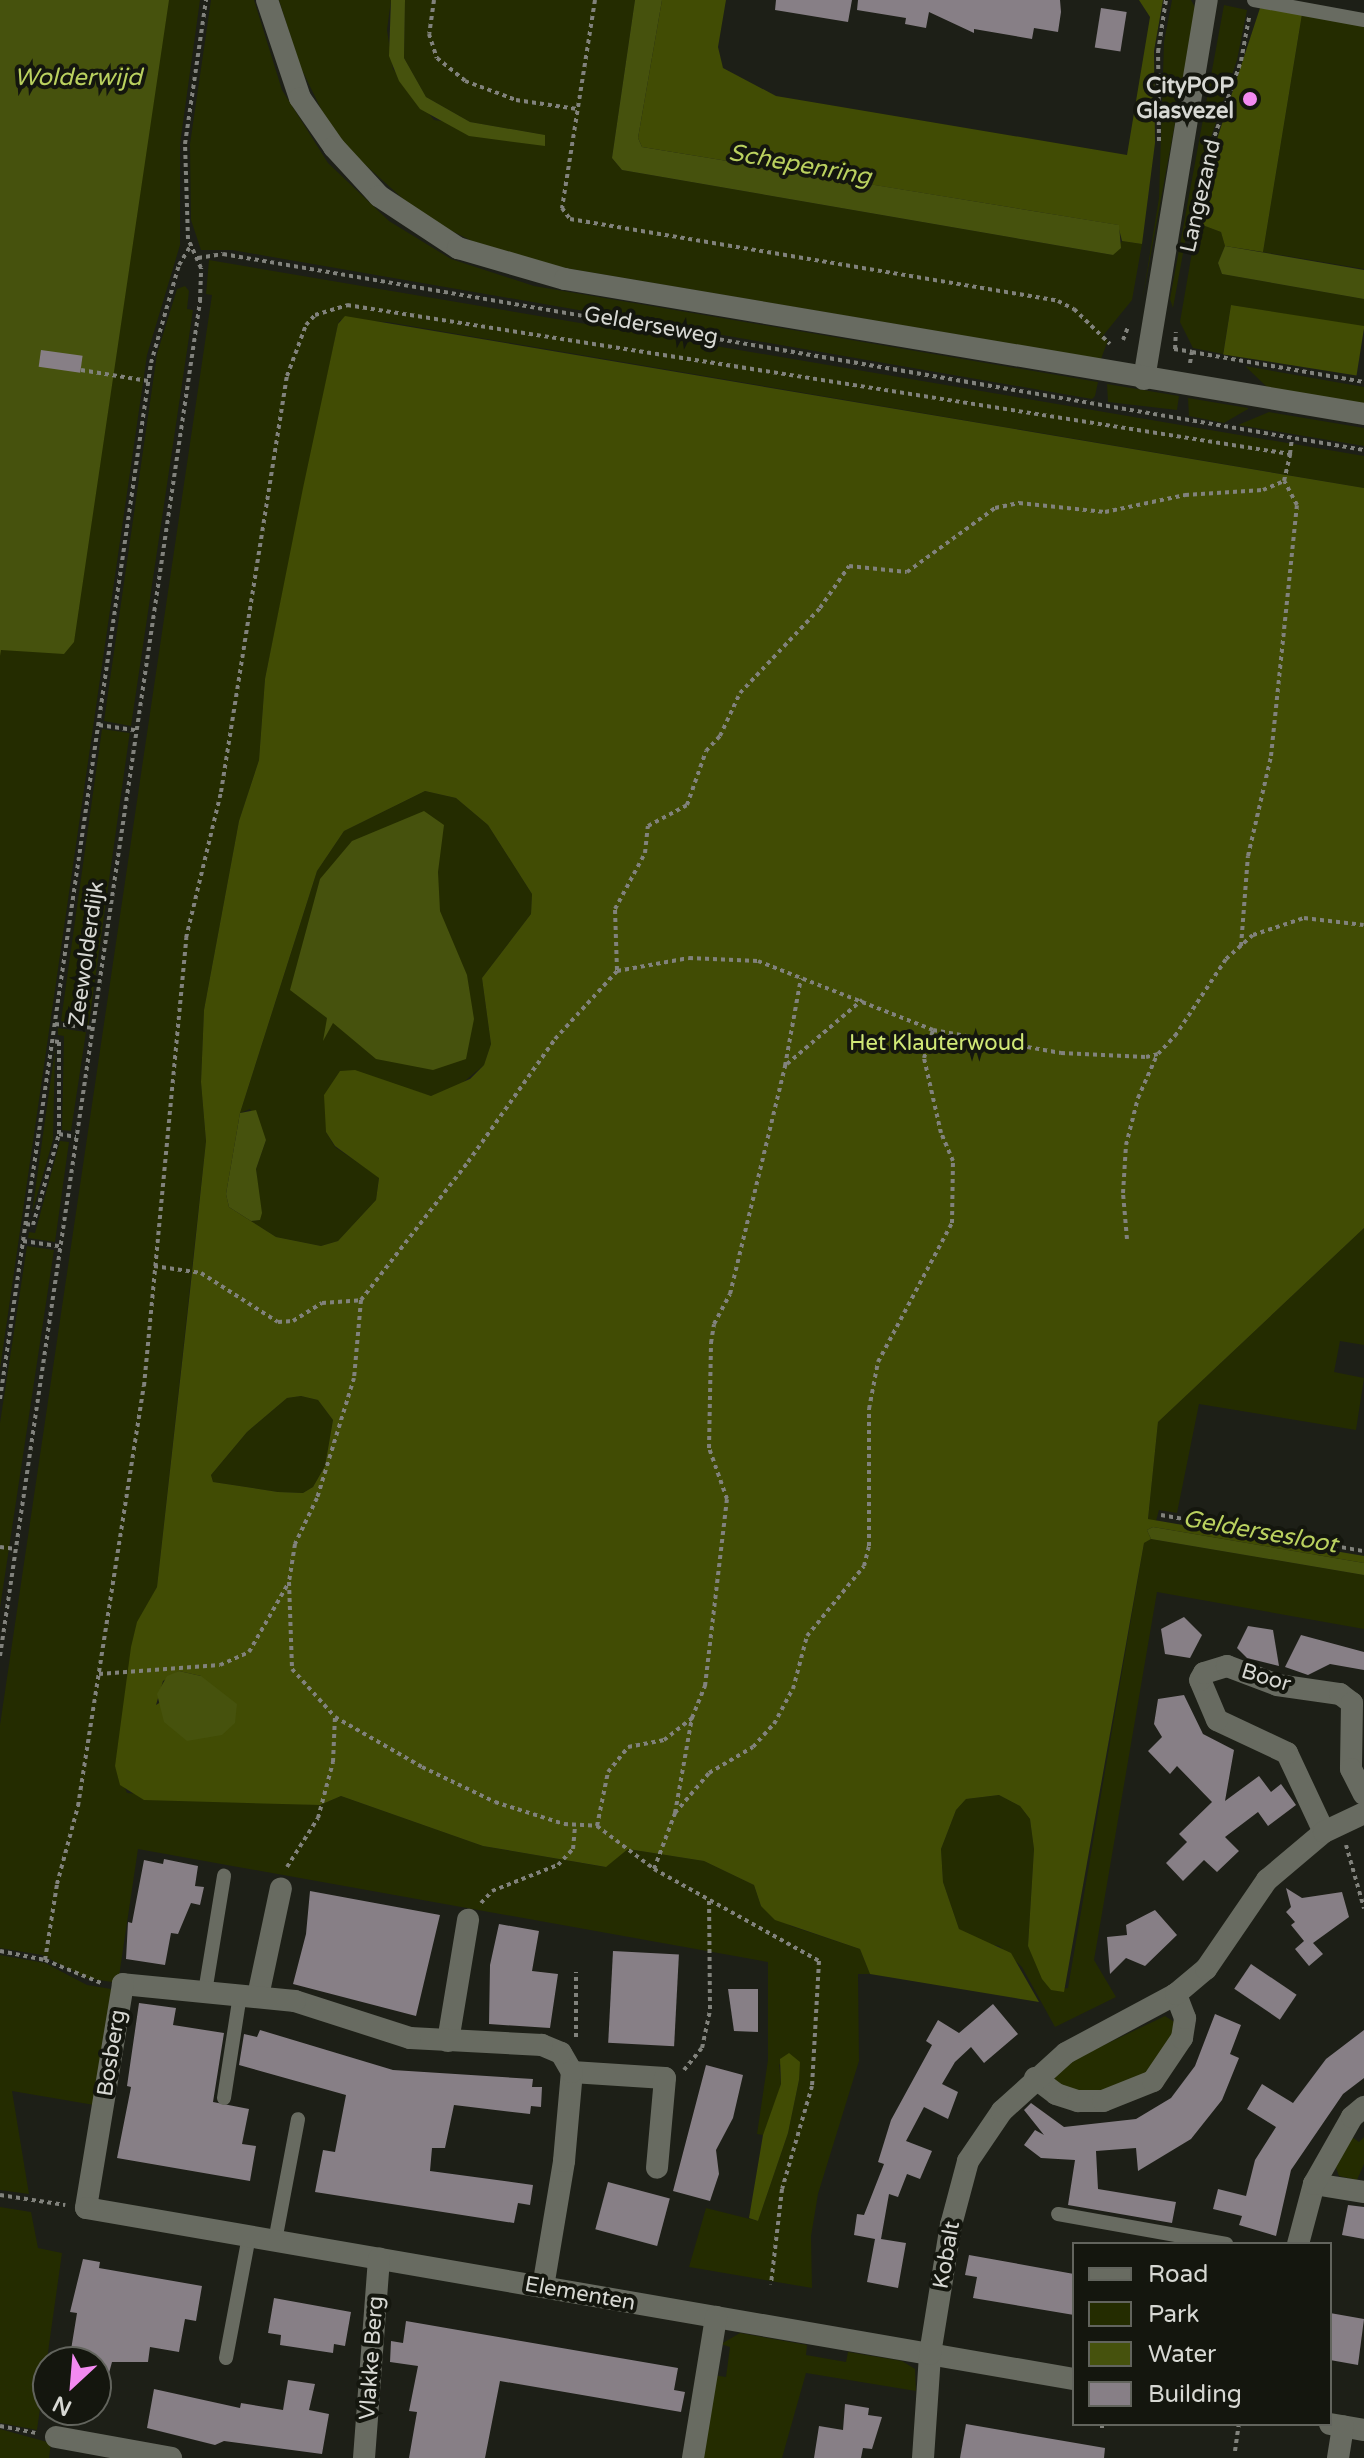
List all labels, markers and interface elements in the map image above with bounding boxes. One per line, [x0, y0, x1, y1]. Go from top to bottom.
water label: Wolderwijd [14, 64, 142, 92]
place label: CityPOP Glasvezel [1136, 73, 1234, 124]
marker: CityPOP Glasvezel [1241, 90, 1259, 108]
street label: Langezand [1175, 137, 1227, 255]
water label: Schepenring [727, 138, 873, 192]
street label: Gelderseweg [582, 301, 720, 351]
street label: Zeewolderdijk [64, 880, 110, 1028]
park label: Het Klauterwoud [849, 1031, 1025, 1057]
water label: Geldersesloot [1180, 1504, 1340, 1560]
street label: Boor [1238, 1658, 1294, 1698]
street label: Bosberg [92, 2008, 132, 2098]
street label: Kobalt [928, 2219, 966, 2291]
legend [1072, 2242, 1332, 2426]
text: Road [1148, 2260, 1208, 2289]
street label: Elementen [523, 2271, 637, 2317]
street label: Vlakke Berg [354, 2295, 390, 2421]
text: Park [1148, 2300, 1199, 2329]
text: Water [1148, 2340, 1216, 2369]
north arrow [32, 2346, 112, 2426]
text: Building [1148, 2380, 1242, 2409]
text: N [49, 2390, 76, 2421]

